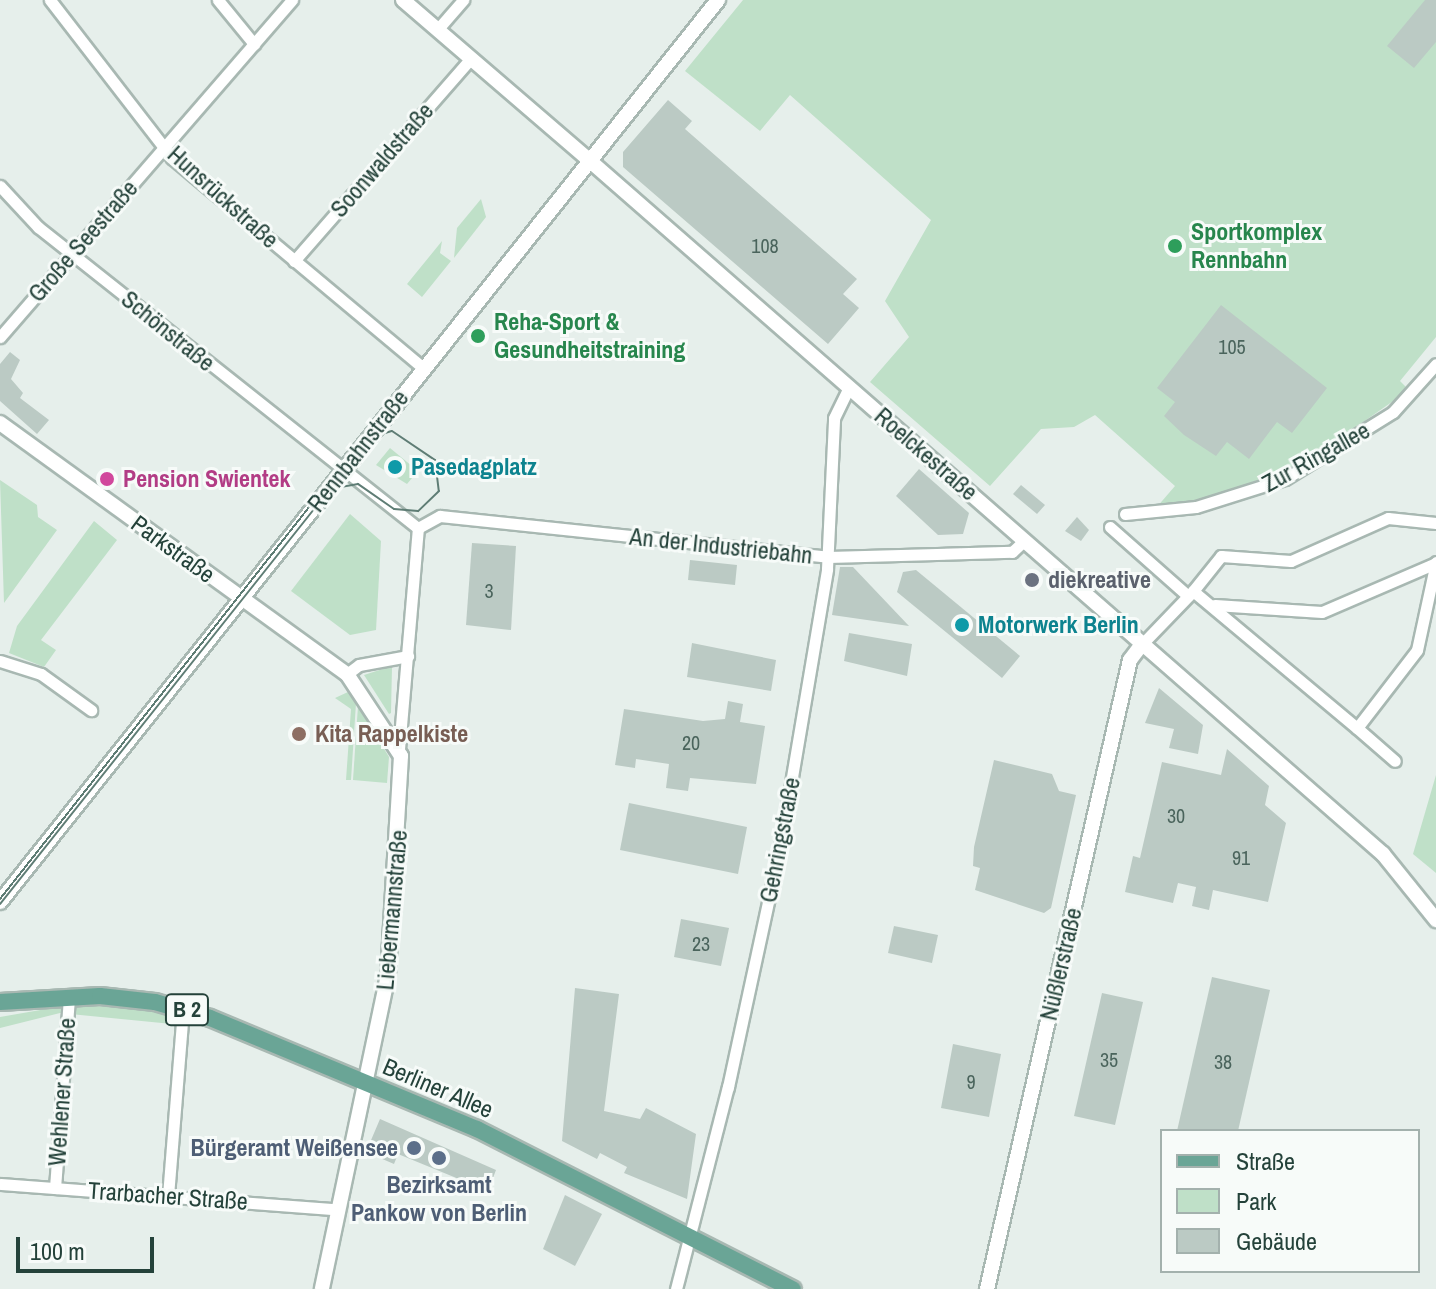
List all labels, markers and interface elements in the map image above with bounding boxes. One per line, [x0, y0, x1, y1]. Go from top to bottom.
street label: Soonwaldstraße [324, 97, 440, 223]
street label: Hunsrückstraße [162, 140, 284, 254]
street label: Große Seestraße [22, 174, 144, 308]
place label: Sportkomplex Rennbahn [1191, 218, 1322, 274]
house number: 108 [751, 233, 779, 257]
marker: Sportkomplex Rennbahn [1166, 237, 1184, 255]
street label: Schönstraße [116, 285, 220, 377]
place label: Reha-Sport & Gesundheitstraining [494, 308, 685, 364]
marker: Reha-Sport & Gesundheitstraining [469, 327, 487, 345]
house number: 105 [1218, 334, 1246, 358]
street label: Rennbahnstraße [302, 384, 414, 518]
street label: Roelckestraße [869, 402, 983, 506]
street label: Zur Ringallee [1257, 416, 1375, 498]
place label: Pasedagplatz [411, 453, 537, 481]
marker: Pasedagplatz [386, 458, 404, 476]
place label: Pension Swientek [123, 465, 290, 493]
marker: Pension Swientek [98, 470, 116, 488]
street label: Parkstraße [126, 509, 220, 589]
street label: An der Industriebahn [628, 522, 814, 570]
place label: diekreative [1048, 566, 1151, 594]
marker: diekreative [1023, 571, 1041, 589]
house number: 3 [484, 578, 494, 602]
place label: Motorwerk Berlin [978, 611, 1139, 639]
marker: Motorwerk Berlin [953, 616, 971, 634]
place label: Kita Rappelkiste [315, 720, 468, 748]
marker: Kita Rappelkiste [290, 725, 308, 743]
house number: 20 [682, 730, 700, 754]
street label: Gehringstraße [754, 775, 806, 905]
house number: 30 [1167, 803, 1185, 827]
street label: Liebermannstraße [371, 829, 413, 991]
house number: 91 [1232, 845, 1250, 869]
street label: Nüßlerstraße [1034, 905, 1088, 1023]
house number: 23 [692, 931, 710, 955]
road number: B 2 [163, 992, 211, 1028]
street label: Wehlener Straße [42, 1017, 82, 1167]
house number: 35 [1100, 1047, 1118, 1071]
house number: 38 [1214, 1049, 1232, 1073]
street label: Berliner Allee [378, 1052, 498, 1124]
house number: 9 [966, 1069, 976, 1093]
legend [1160, 1129, 1420, 1273]
place label: Bürgeramt Weißensee [191, 1134, 398, 1162]
marker: Bürgeramt Weißensee [405, 1139, 423, 1157]
text: Straße [1236, 1145, 1295, 1177]
marker: Bezirksamt Pankow von Berlin [430, 1149, 448, 1167]
place label: Bezirksamt Pankow von Berlin [351, 1171, 527, 1227]
street label: Trarbacher Straße [87, 1176, 249, 1216]
text: Park [1236, 1185, 1276, 1217]
scale bar [20, 1221, 158, 1271]
text: Gebäude [1236, 1225, 1317, 1257]
text: 100 m [30, 1235, 85, 1267]

